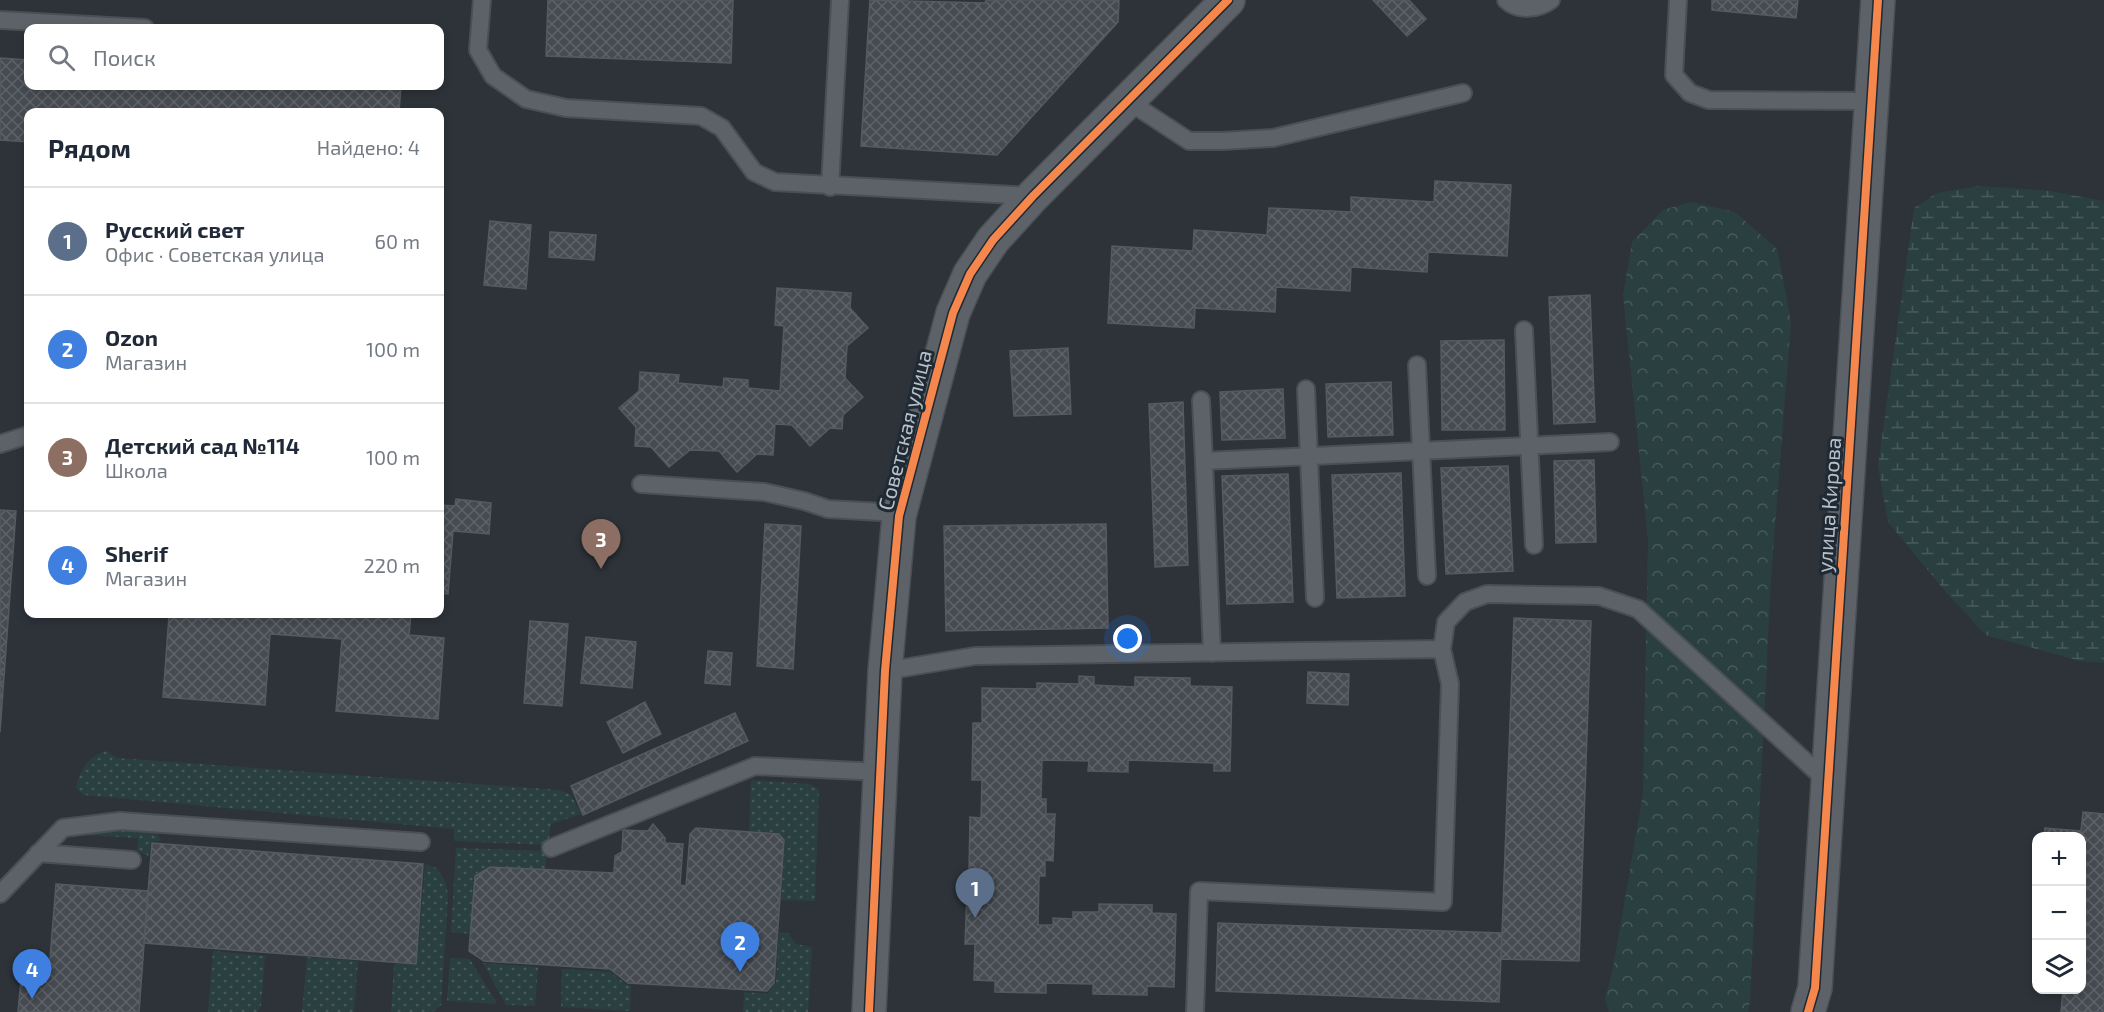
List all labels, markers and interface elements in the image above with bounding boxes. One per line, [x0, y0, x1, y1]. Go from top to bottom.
search box [24, 24, 444, 90]
icon: search [45, 41, 78, 74]
text: Поиск [93, 44, 156, 70]
text: Рядом [48, 132, 131, 163]
text: Найдено: 4 [317, 135, 420, 159]
text: Русский свет [105, 216, 245, 242]
text: 1 [63, 229, 72, 253]
text: 60 m [375, 229, 420, 253]
text: Офис · Советская улица [105, 242, 325, 266]
text: Ozon [105, 324, 158, 350]
text: 2 [62, 337, 73, 361]
text: 100 m [366, 337, 420, 361]
street label: Советская улица [872, 347, 937, 513]
text: Магазин [105, 350, 187, 374]
text: Детский сад №114 [105, 432, 300, 458]
street label: улица Кирова [1811, 436, 1846, 574]
text: 3 [62, 445, 73, 469]
text: 100 m [366, 445, 420, 469]
text: Школа [105, 458, 168, 482]
pin: 3 [582, 520, 620, 569]
text: Sherif [105, 540, 168, 566]
text: 4 [61, 553, 74, 577]
text: 220 m [363, 553, 420, 577]
text: Магазин [105, 566, 187, 590]
your location [1113, 624, 1142, 653]
map controls [2032, 832, 2086, 994]
button: + [2032, 832, 2086, 886]
pin: 1 [956, 868, 994, 918]
button: − [2032, 886, 2086, 940]
pin: 2 [720, 922, 760, 972]
button: layers [2032, 940, 2086, 994]
pin: 4 [12, 950, 51, 999]

